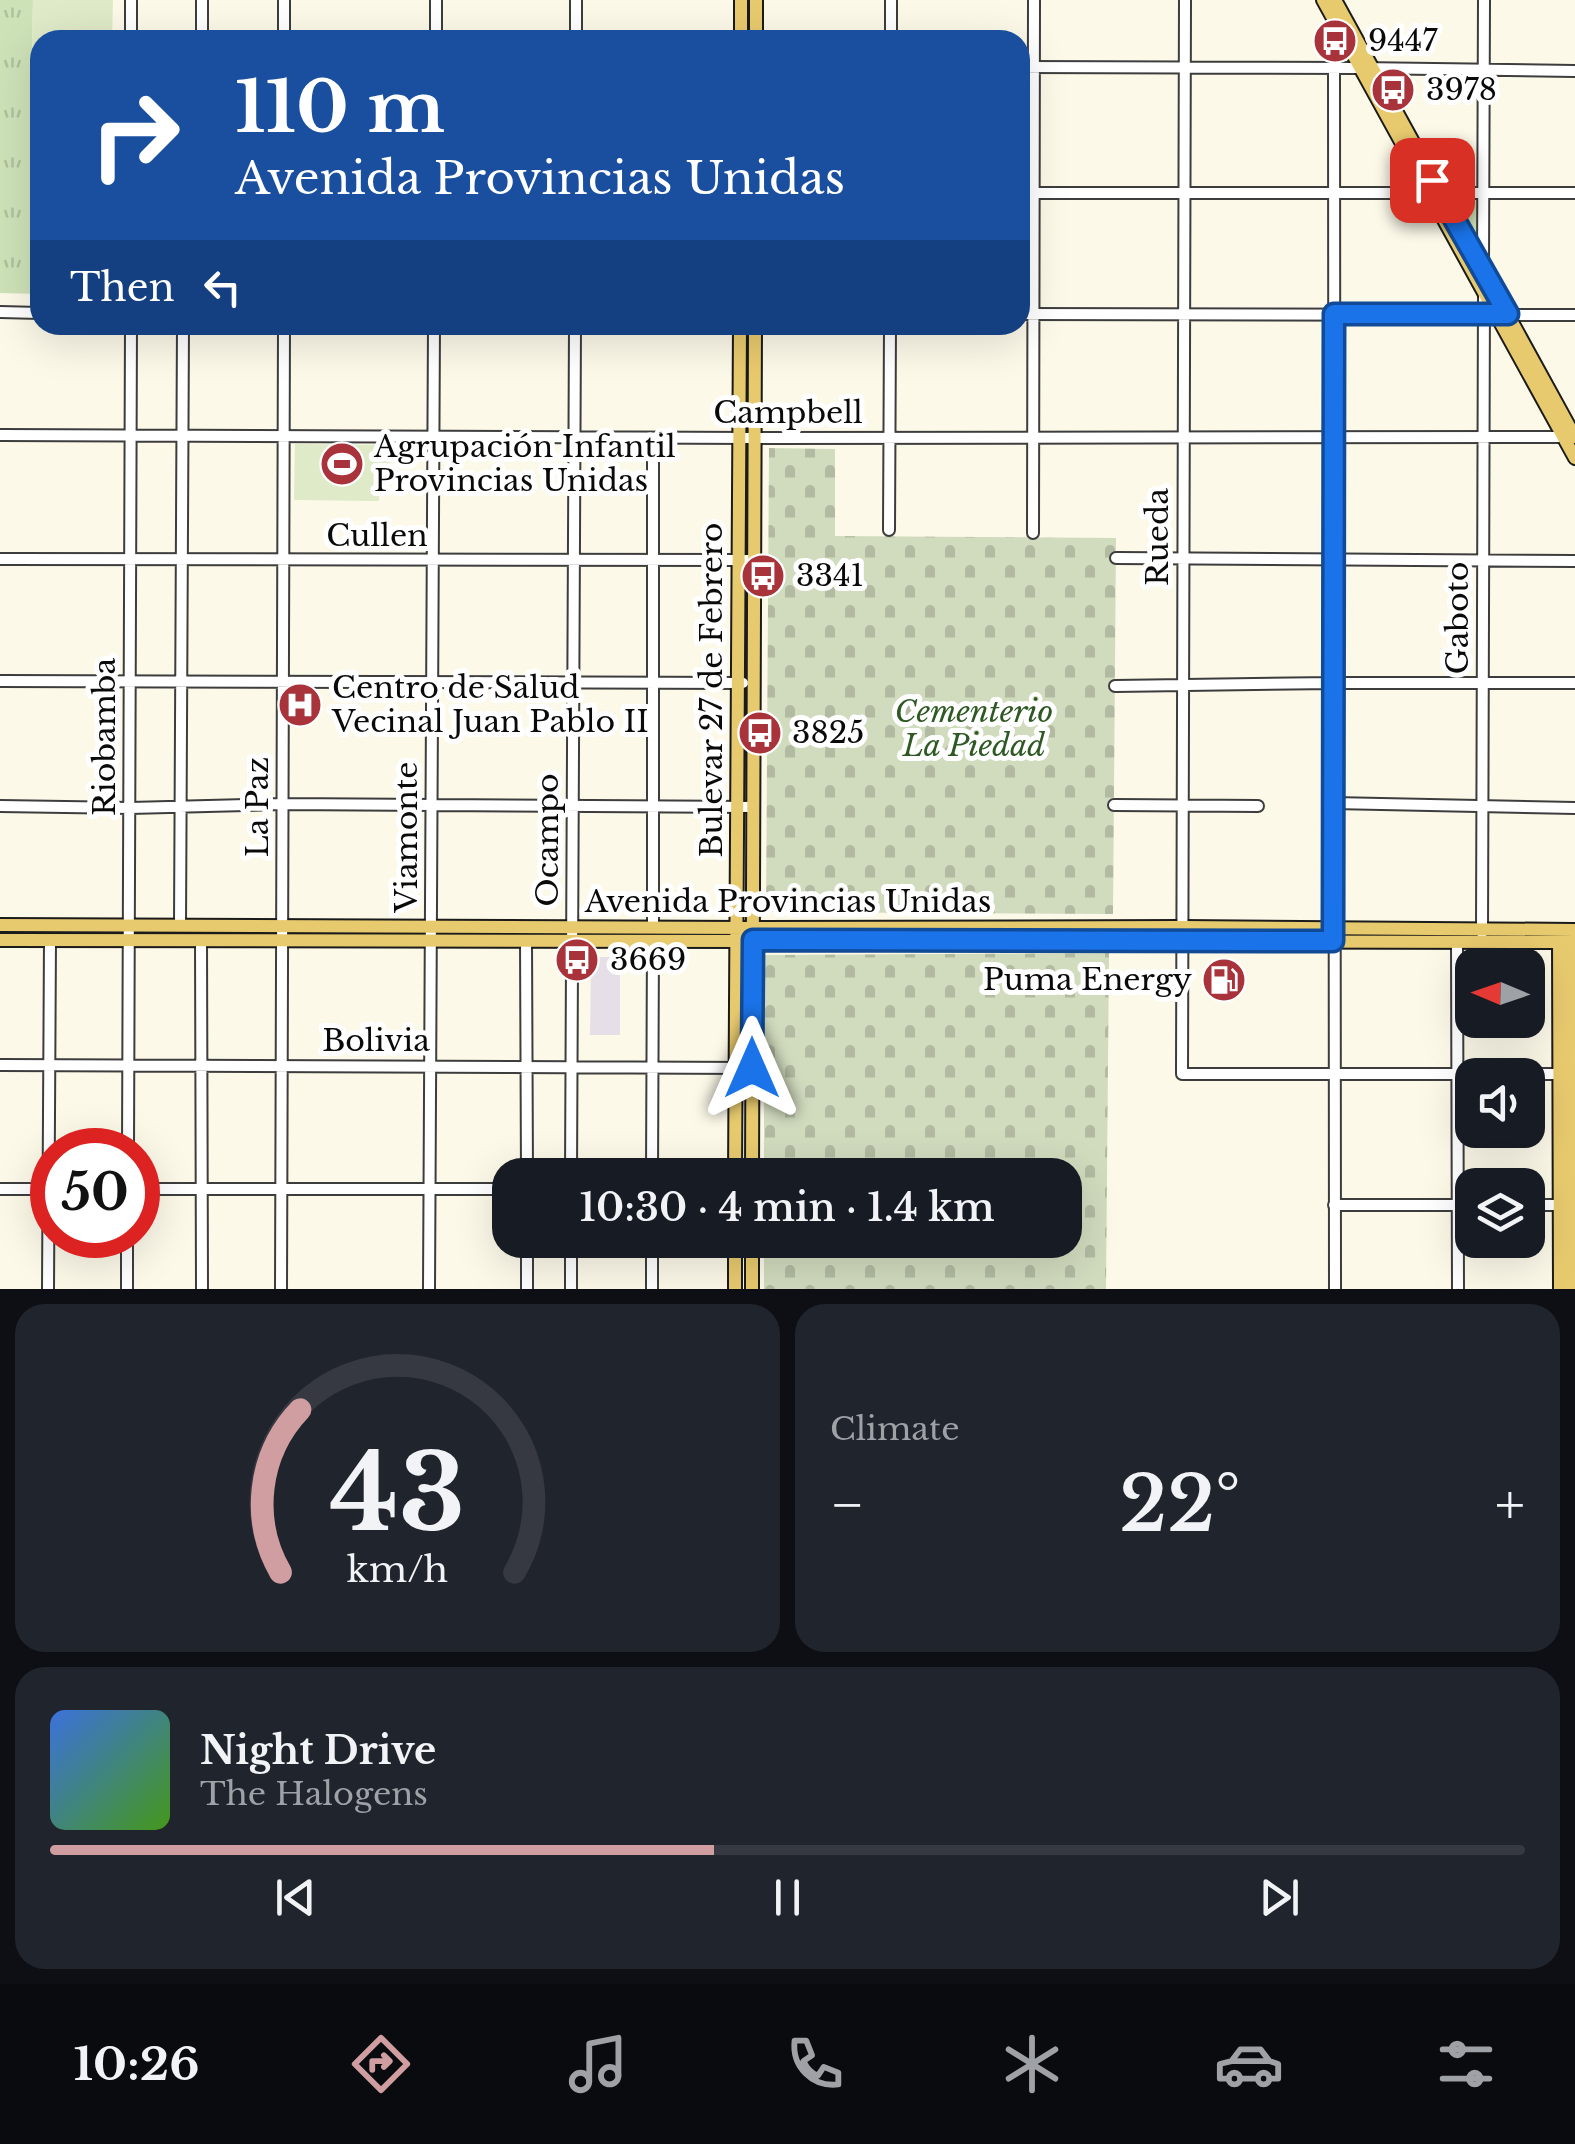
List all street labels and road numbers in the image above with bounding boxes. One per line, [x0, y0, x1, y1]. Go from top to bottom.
street label: Campbell [713, 394, 863, 431]
street label: Rueda [1139, 488, 1176, 586]
street label: Cullen [326, 517, 428, 554]
street label: Bulevar 27 de Febrero [693, 523, 730, 857]
street label: Gaboto [1439, 562, 1476, 674]
street label: Riobamba [86, 658, 123, 816]
street label: La Paz [239, 757, 276, 857]
street label: Viamonte [388, 761, 425, 914]
street label: Ocampo [529, 773, 566, 907]
street label: Avenida Provincias Unidas [584, 883, 991, 920]
street label: Bolivia [322, 1022, 430, 1059]

